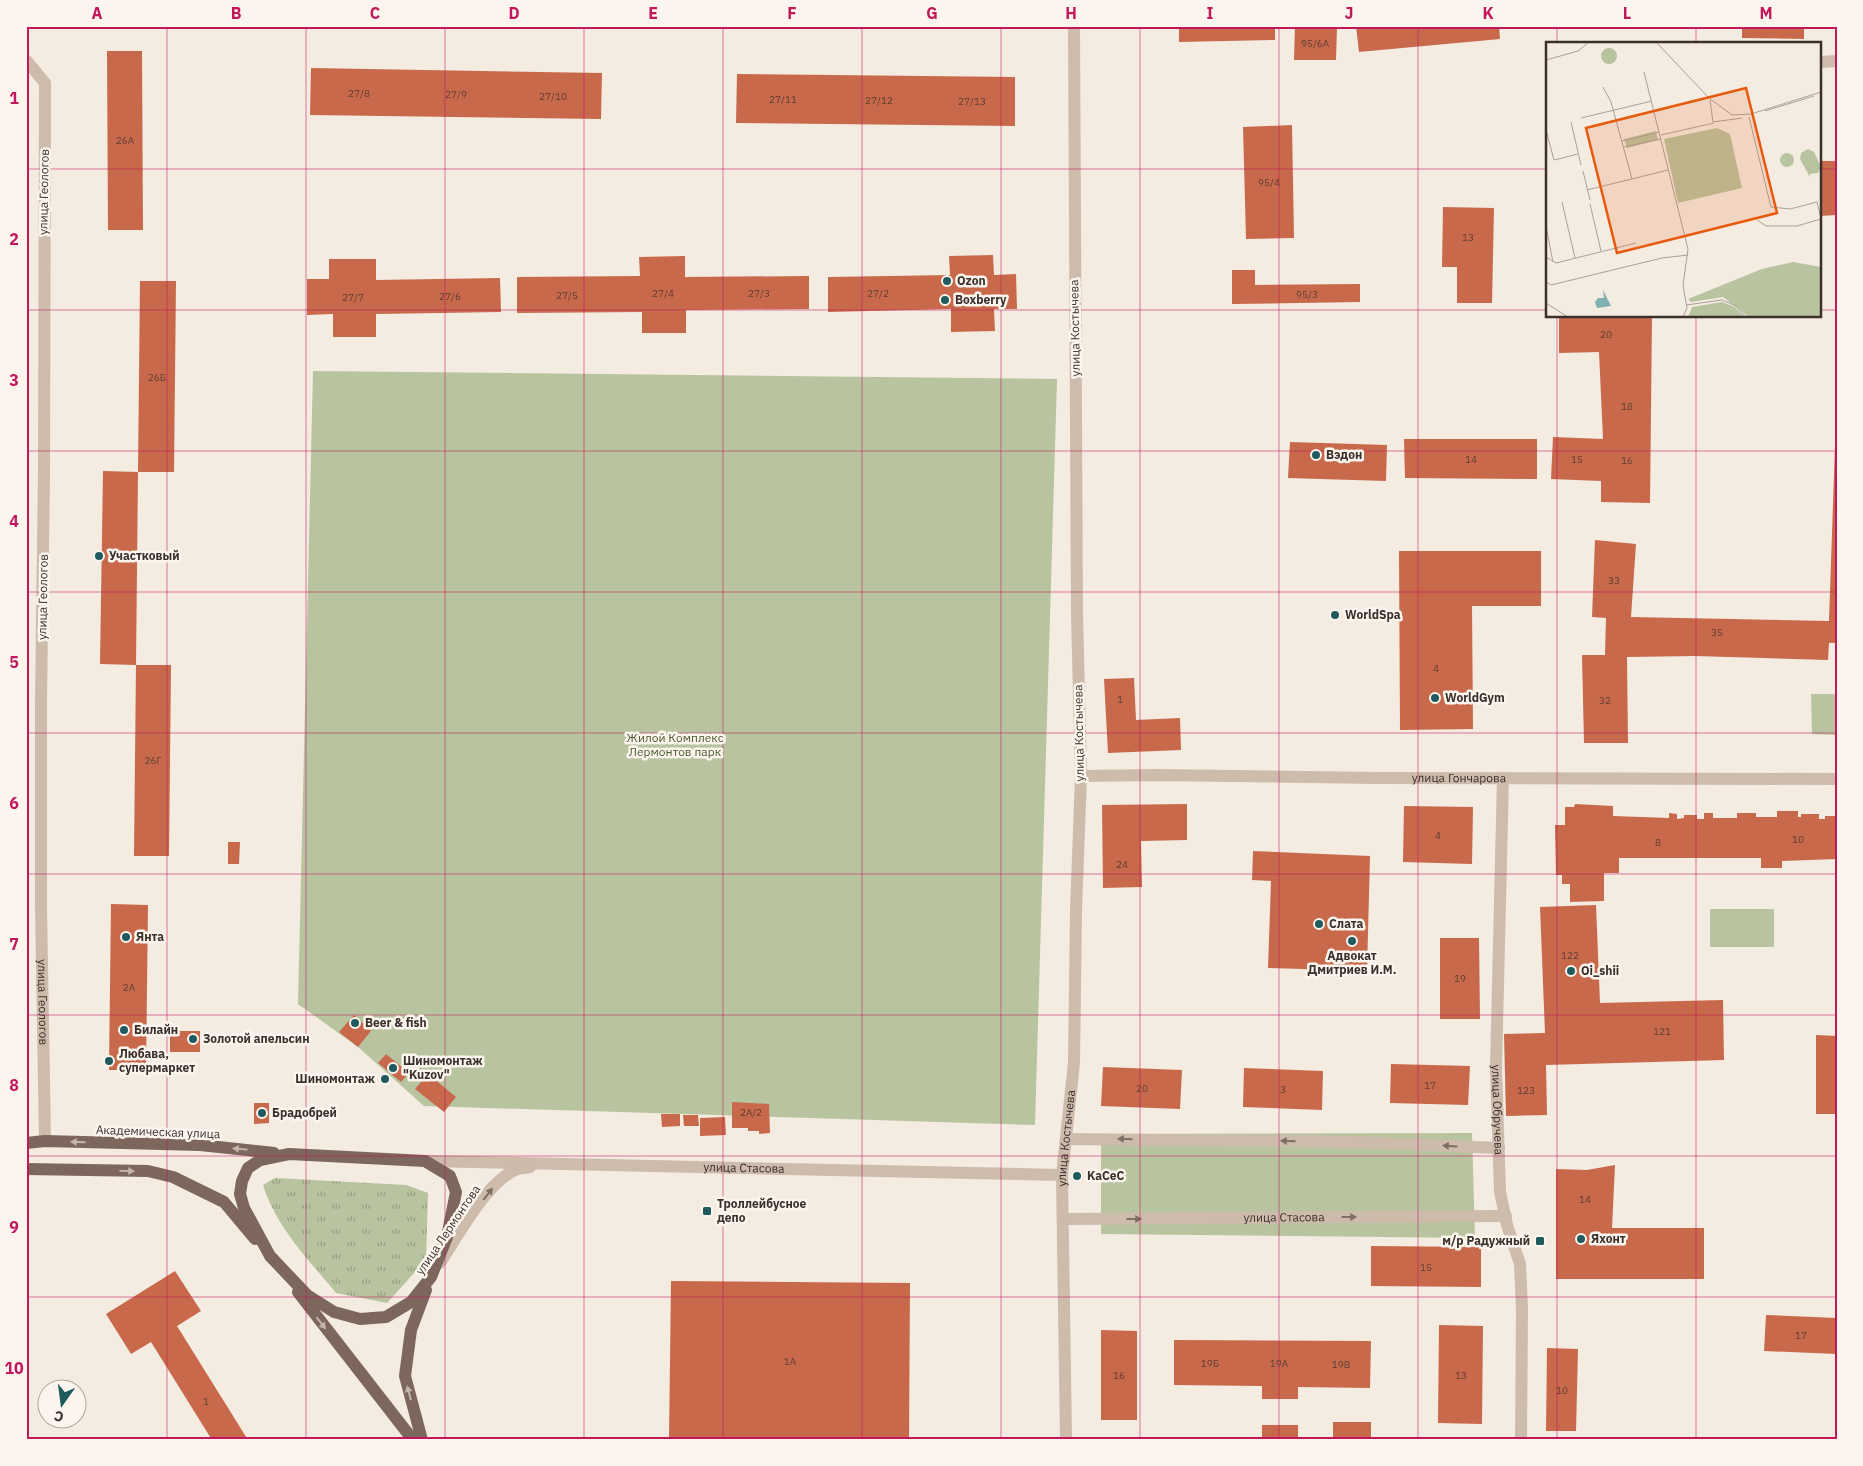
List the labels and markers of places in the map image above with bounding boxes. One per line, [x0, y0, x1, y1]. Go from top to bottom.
place label: Ozon [957, 273, 986, 288]
marker: Ozon [941, 275, 953, 287]
place label: Boxberry [955, 292, 1007, 307]
marker: Boxberry [939, 294, 951, 306]
place label: Вэдон [1326, 447, 1362, 462]
marker: Вэдон [1310, 449, 1322, 461]
place label: Участковый [109, 548, 180, 563]
marker: Участковый [93, 550, 105, 562]
place label: WorldSpa [1345, 607, 1401, 622]
marker: WorldSpa [1329, 609, 1341, 621]
place label: WorldGym [1445, 690, 1505, 705]
marker: WorldGym [1429, 692, 1441, 704]
place label: Слата [1329, 916, 1364, 931]
marker: Слата [1313, 918, 1325, 930]
place label: Янта [136, 929, 164, 944]
marker: Янта [120, 931, 132, 943]
marker: Адвокат Дмитриев И.М. [1346, 935, 1358, 947]
place label: Адвокат Дмитриев И.М. [1308, 948, 1396, 977]
place label: Oi_shii [1581, 963, 1619, 978]
marker: Oi_shii [1565, 965, 1577, 977]
place label: Beer & fish [365, 1015, 427, 1030]
marker: Beer & fish [349, 1017, 361, 1029]
place label: Билайн [134, 1022, 178, 1037]
marker: Билайн [118, 1024, 130, 1036]
place label: Золотой апельсин [203, 1031, 310, 1046]
marker: Золотой апельсин [187, 1033, 199, 1045]
place label: Любава, супермаркет [119, 1046, 195, 1075]
place label: Шиномонтаж "Kuzov" [403, 1053, 483, 1082]
marker: Любава, супермаркет [103, 1055, 115, 1067]
marker: Шиномонтаж "Kuzov" [387, 1062, 399, 1074]
place label: Шиномонтаж [295, 1071, 375, 1086]
marker: Шиномонтаж [379, 1073, 391, 1085]
place label: Брадобрей [272, 1105, 337, 1120]
marker: Брадобрей [256, 1107, 268, 1119]
place label: KaCeC [1087, 1168, 1125, 1183]
marker: KaCeC [1071, 1170, 1083, 1182]
place label: Троллейбусное депо [717, 1196, 807, 1225]
marker: Троллейбусное депо [701, 1205, 713, 1217]
place label: Яхонт [1591, 1231, 1626, 1246]
place label: м/р Радужный [1442, 1233, 1530, 1248]
marker: Яхонт [1575, 1233, 1587, 1245]
marker: м/р Радужный [1534, 1235, 1546, 1247]

